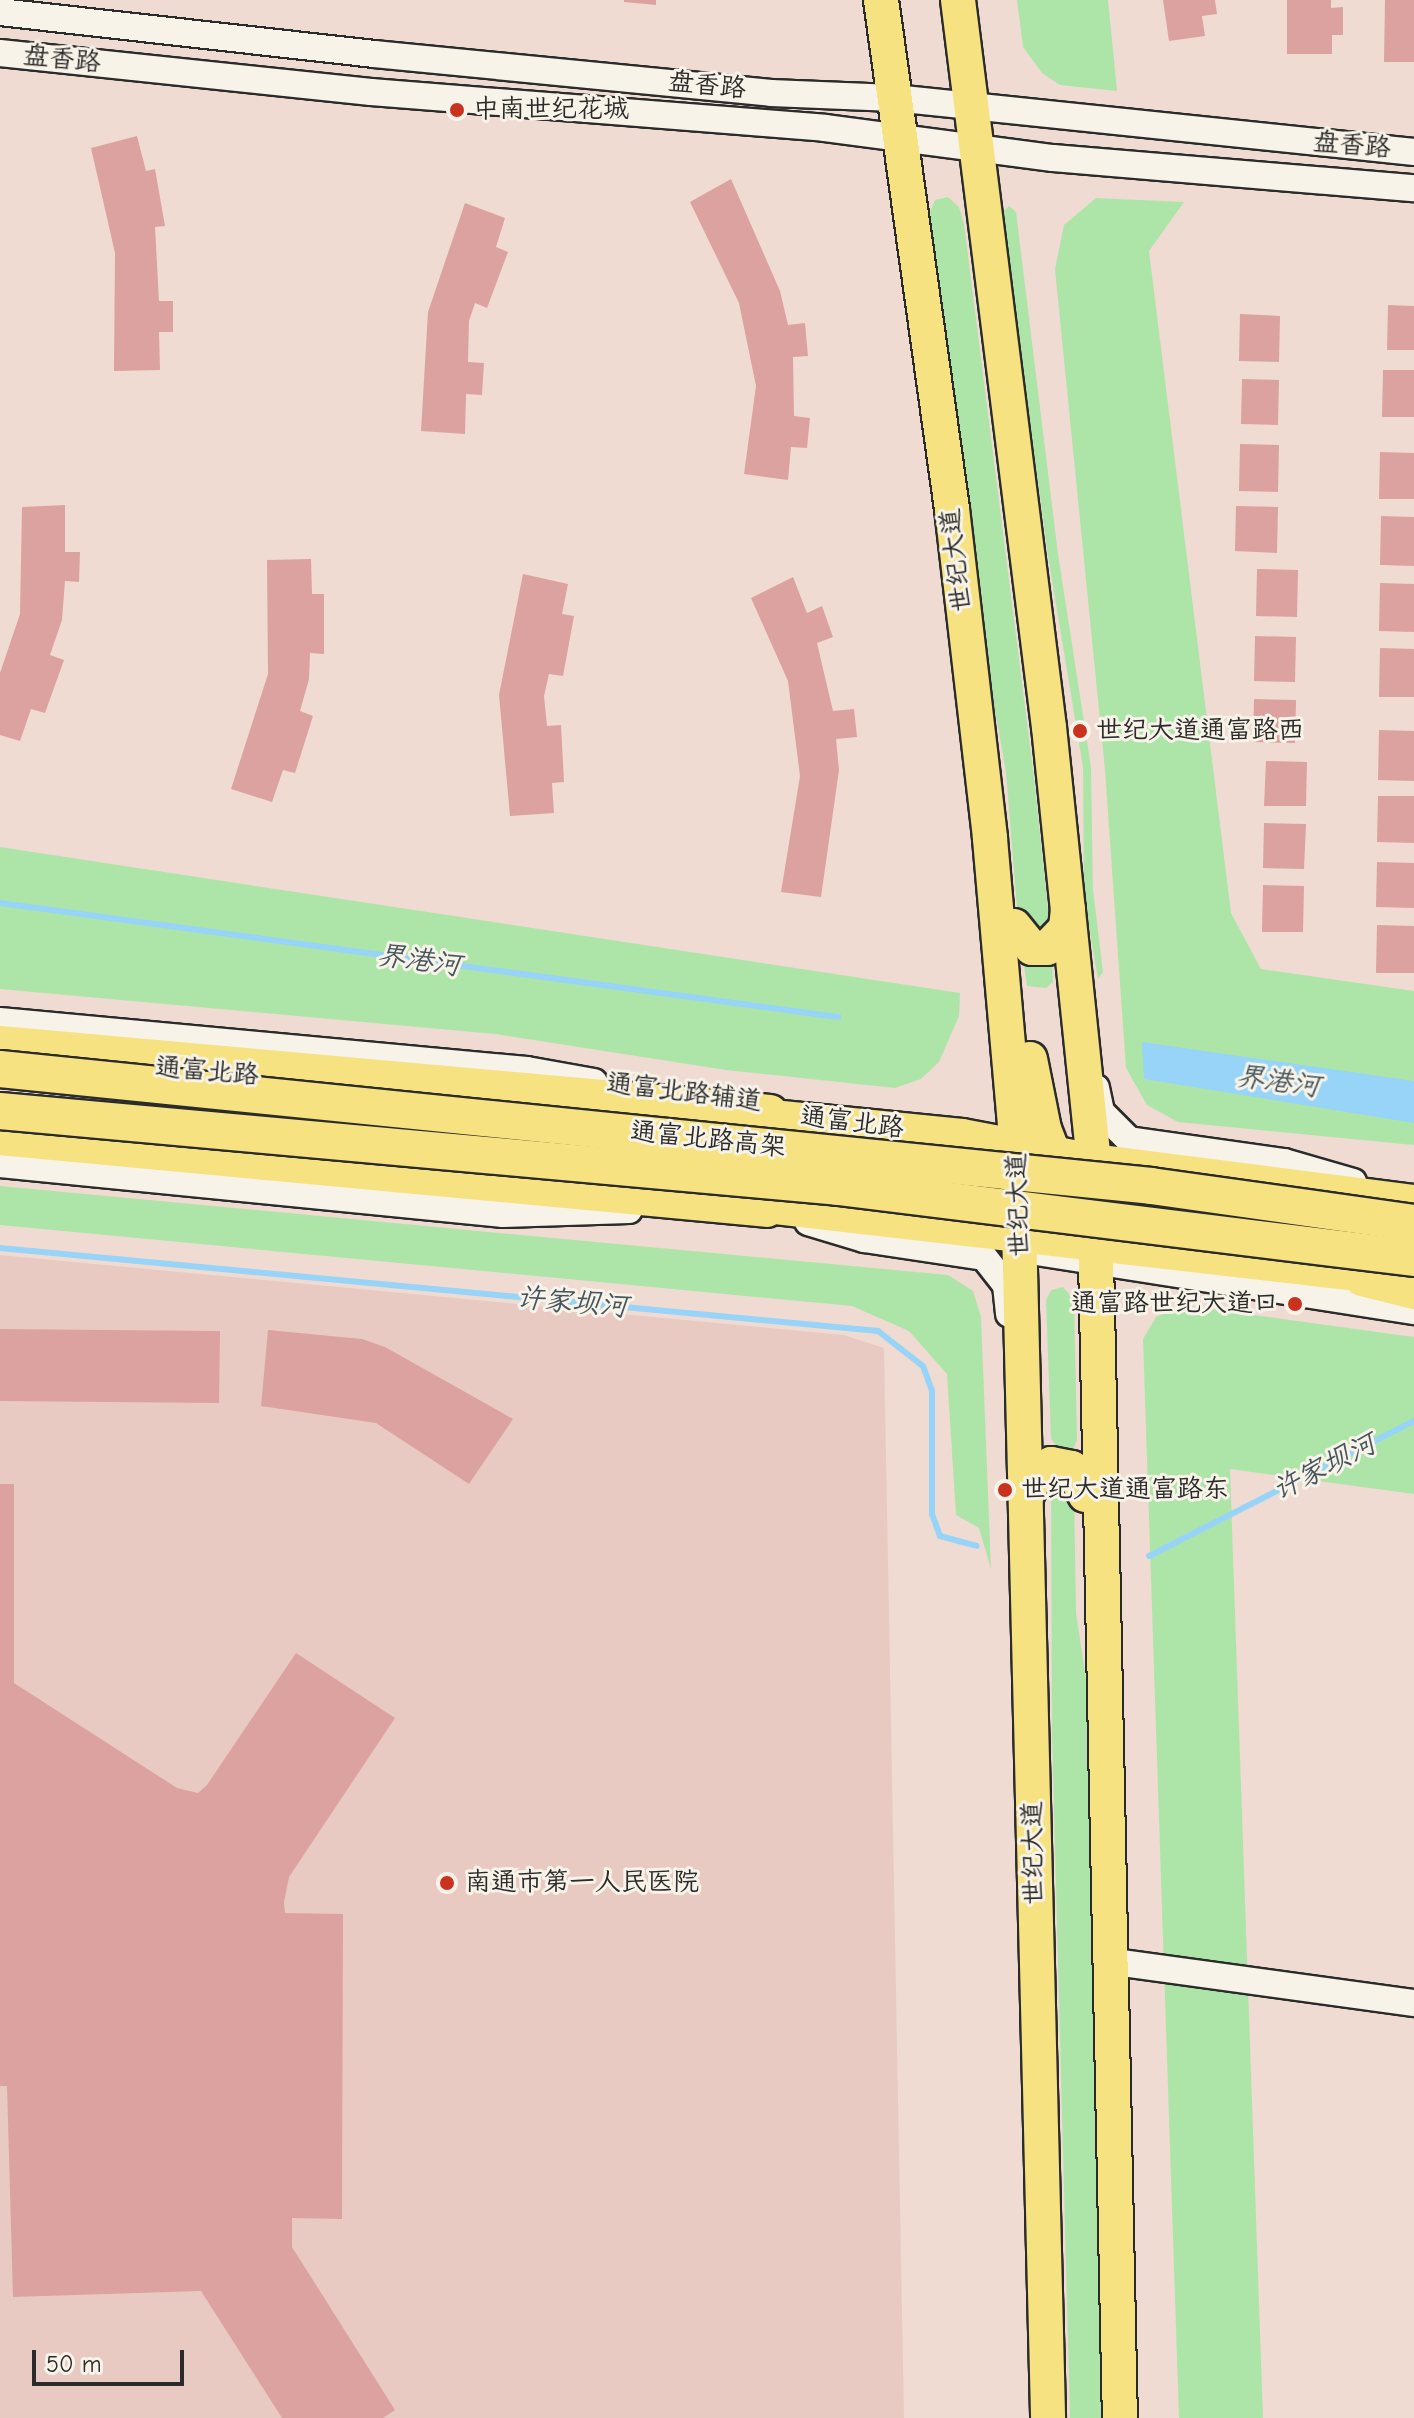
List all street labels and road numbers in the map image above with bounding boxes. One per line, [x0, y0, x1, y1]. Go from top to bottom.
street label: 盘香路 [22, 40, 102, 80]
street label: 盘香路 [667, 66, 747, 106]
street label: 盘香路 [1312, 127, 1392, 165]
street label: 世纪大道 [935, 506, 979, 614]
street label: 通富北路 [154, 1052, 260, 1092]
street label: 通富北路辅道 [605, 1068, 763, 1118]
street label: 通富北路 [798, 1101, 906, 1145]
street label: 通富北路高架 [629, 1116, 787, 1164]
street label: 世纪大道 [1002, 1152, 1036, 1258]
street label: 世纪大道 [1017, 1801, 1051, 1905]

